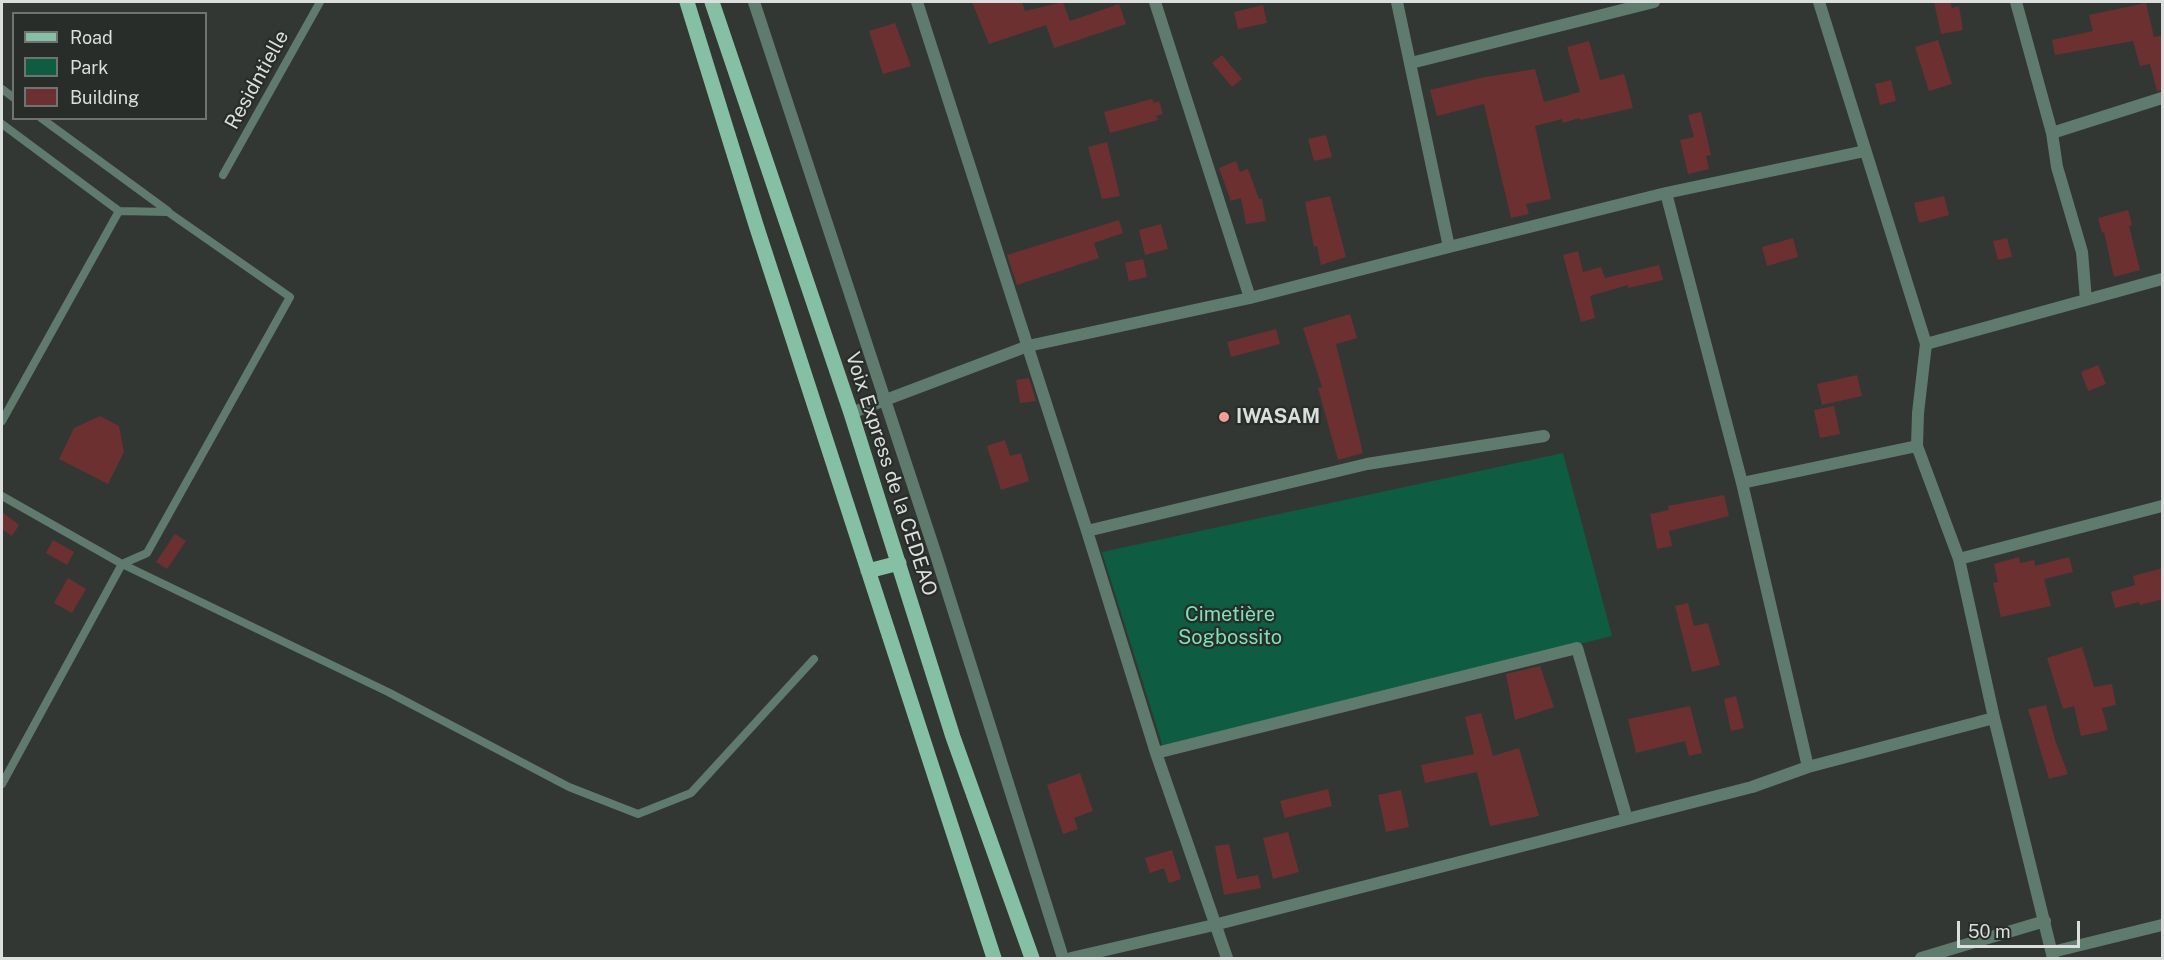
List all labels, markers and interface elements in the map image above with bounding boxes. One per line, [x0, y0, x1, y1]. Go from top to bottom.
legend [12, 12, 207, 120]
street label: Residntielle [220, 26, 294, 134]
text: Road [70, 27, 113, 48]
text: Park [70, 57, 108, 78]
text: Building [70, 87, 139, 108]
street label: Voix Express de la CEDEAO [840, 349, 942, 599]
place label: IWASAM [1236, 405, 1320, 429]
marker: IWASAM [1217, 410, 1231, 424]
park label: Cimetière Sogbossito [1178, 603, 1282, 650]
scale bar [1960, 909, 2083, 947]
text: 50 m [1968, 921, 2011, 942]

